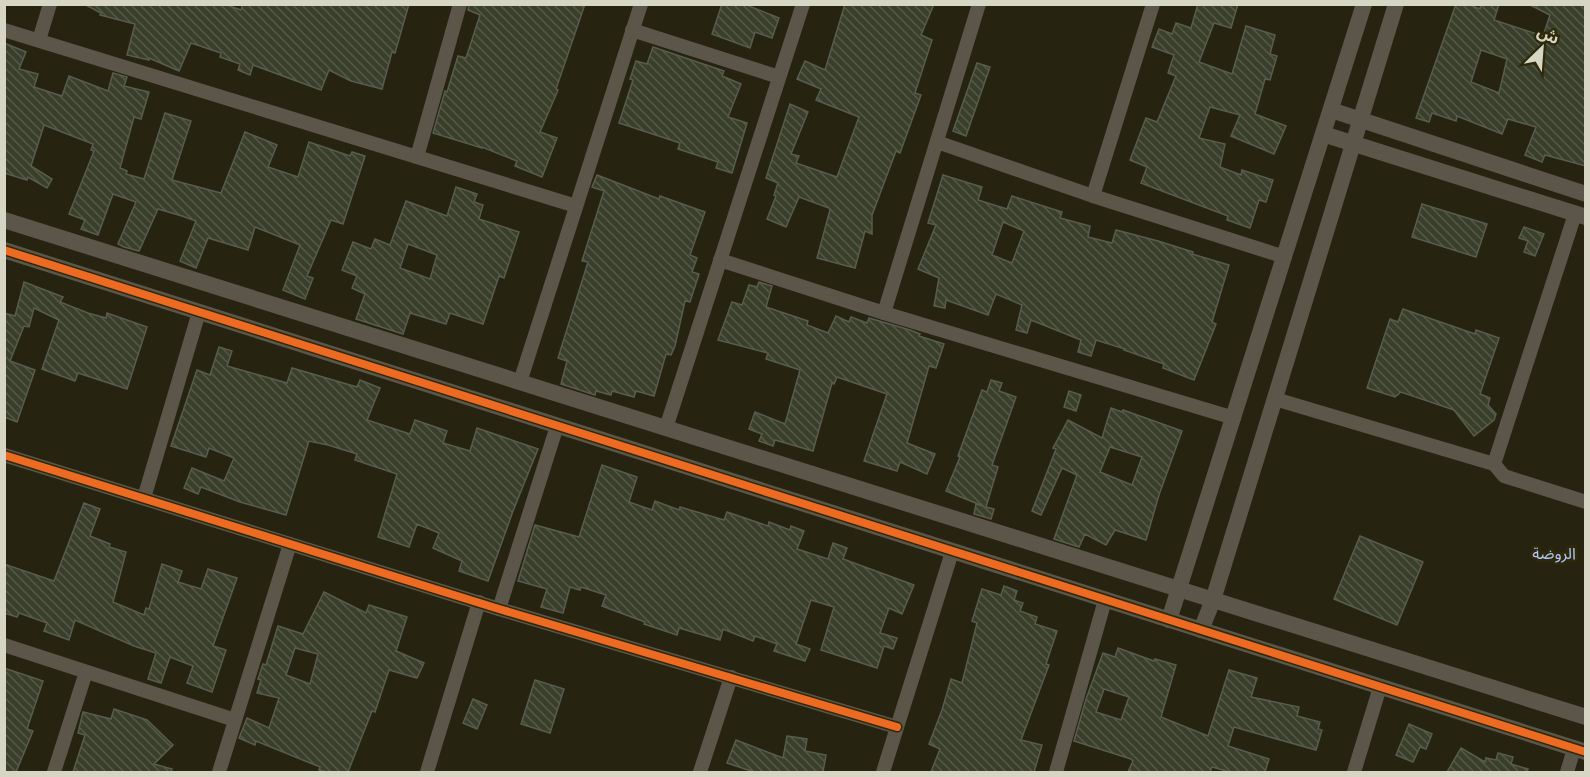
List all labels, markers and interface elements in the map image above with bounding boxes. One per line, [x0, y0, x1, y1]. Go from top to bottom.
north arrow [1512, 18, 1572, 78]
text: ش [1533, 19, 1563, 50]
district label: الروضة [1532, 541, 1576, 565]

